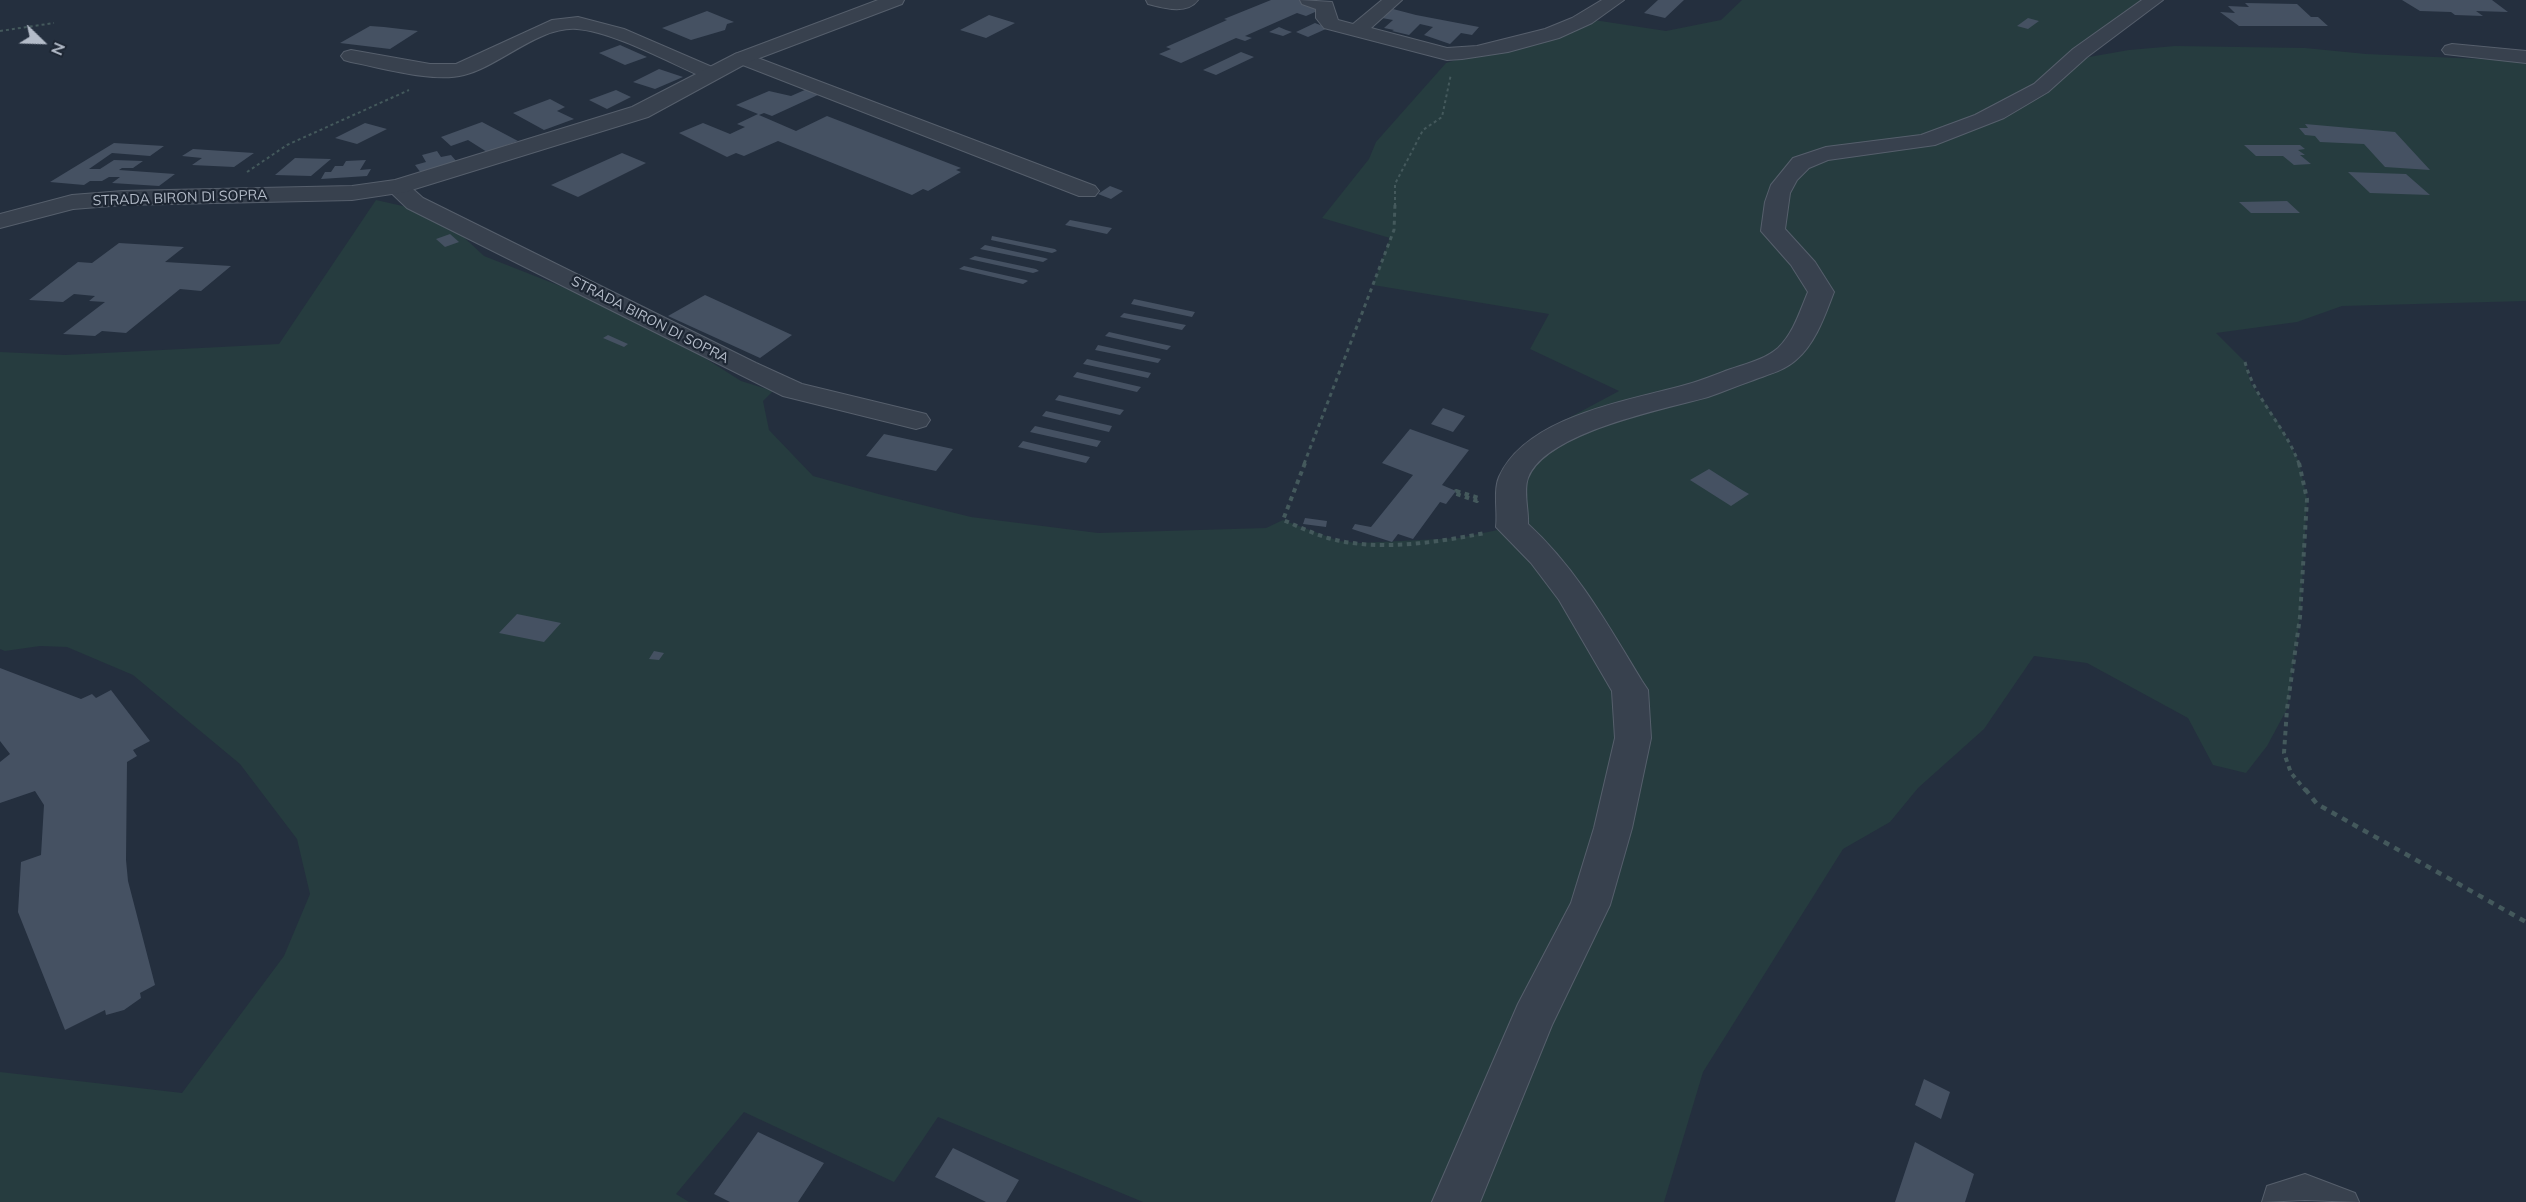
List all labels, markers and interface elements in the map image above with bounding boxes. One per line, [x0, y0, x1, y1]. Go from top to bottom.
north arrow [12, 12, 72, 72]
text: N [47, 40, 70, 59]
street label: STRADA BIRON DI SOPRA [92, 187, 268, 209]
street label: STRADA BIRON DI SOPRA [568, 273, 732, 367]

